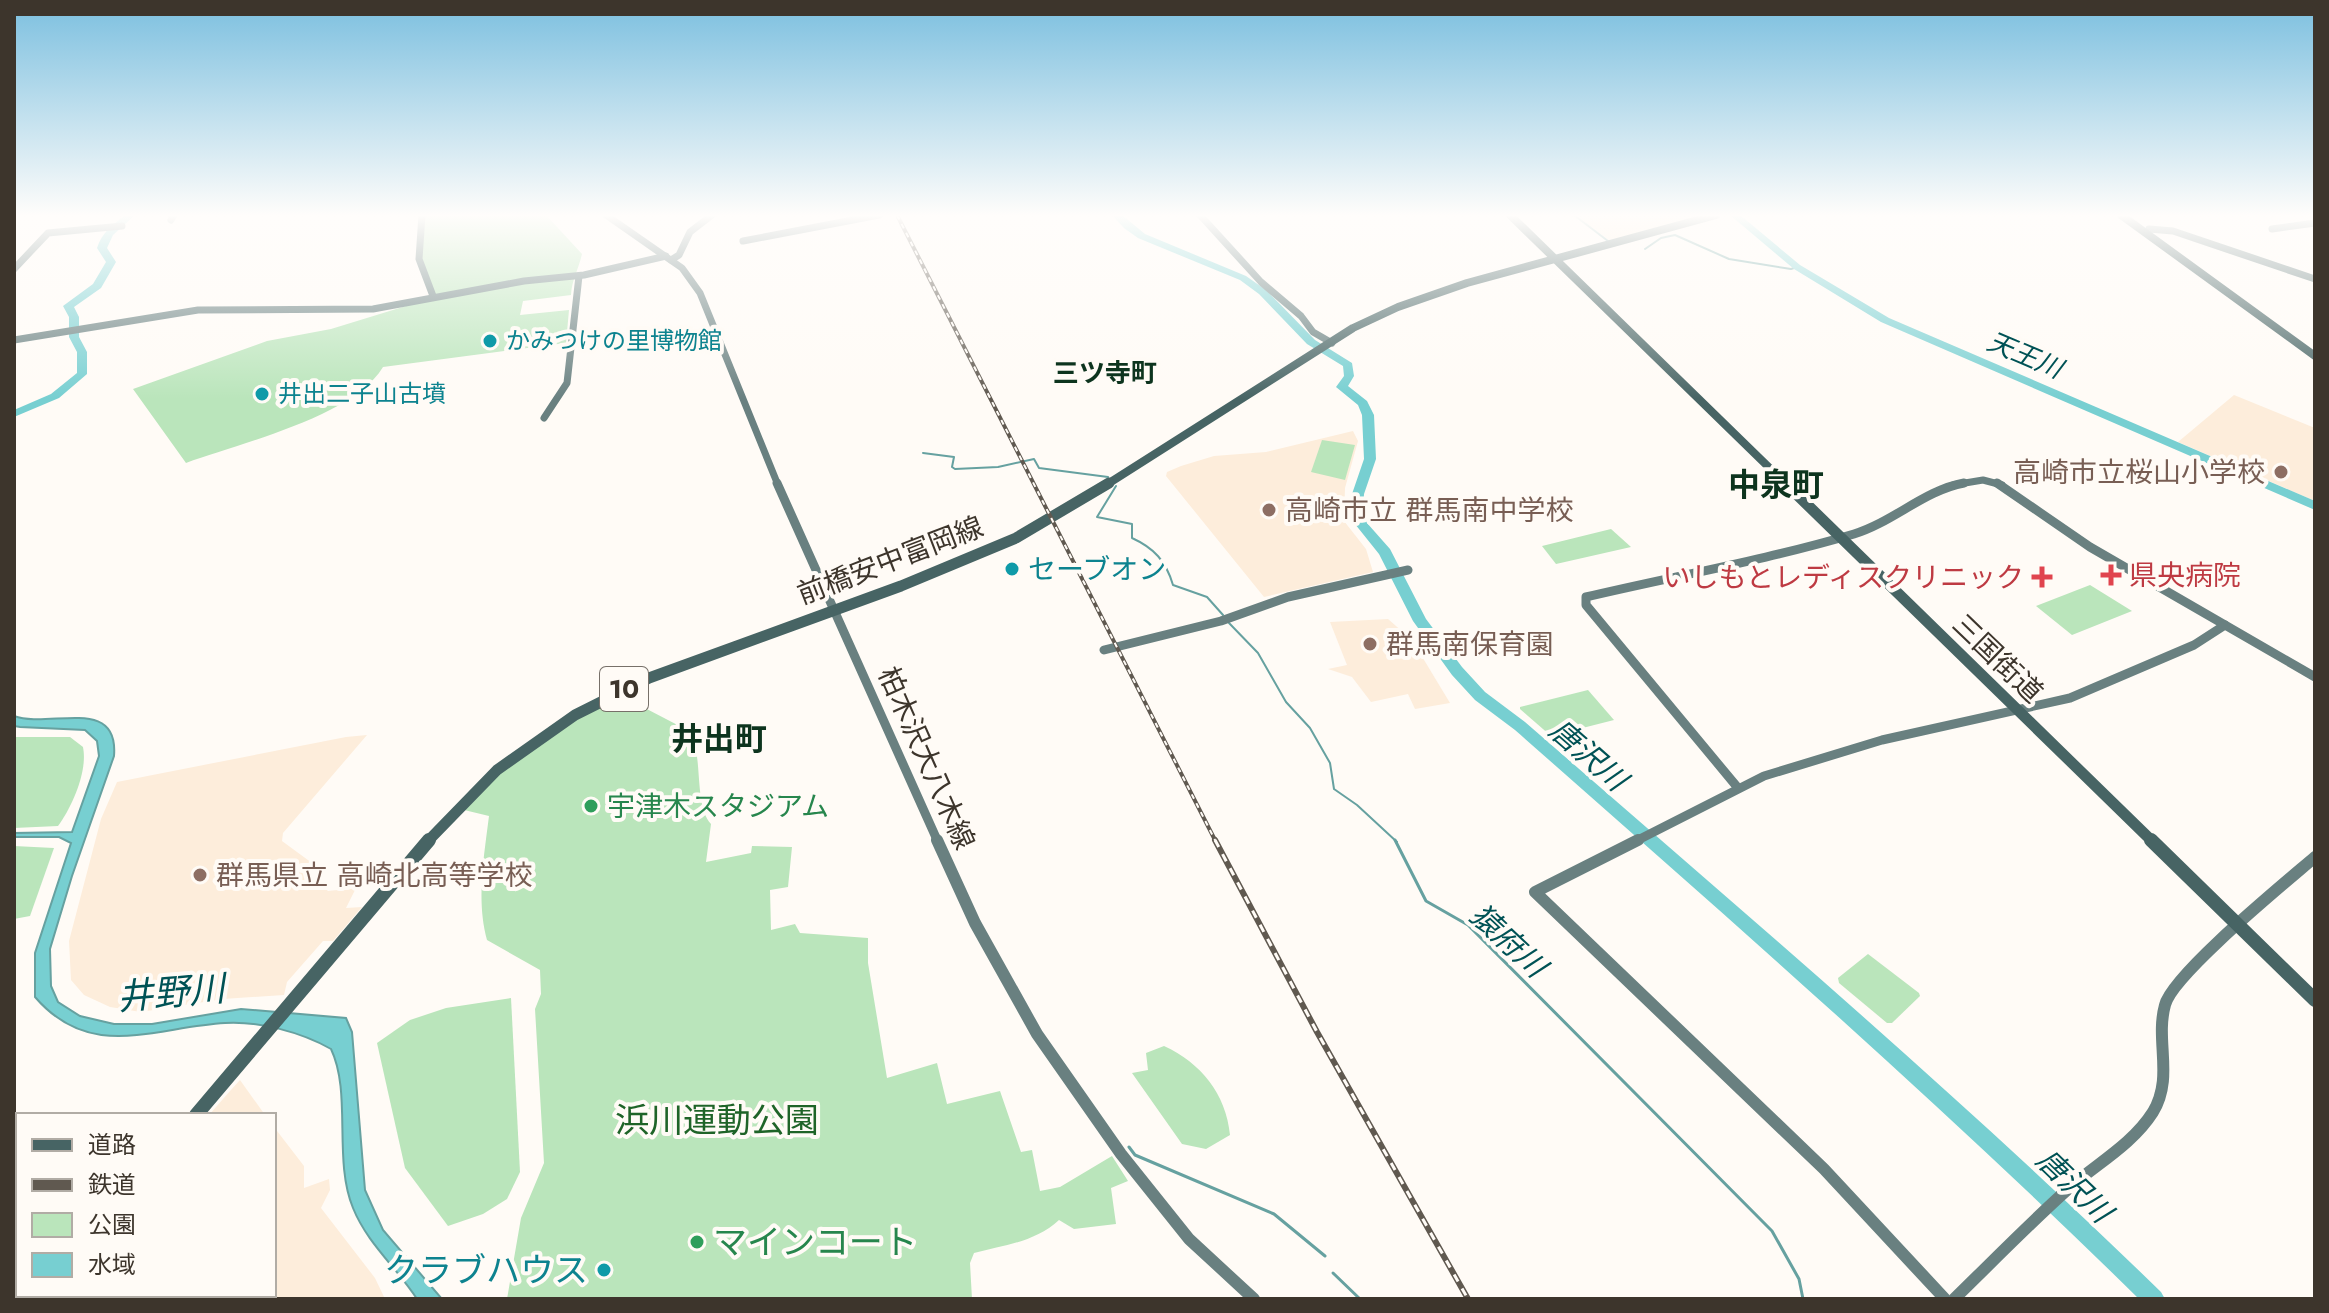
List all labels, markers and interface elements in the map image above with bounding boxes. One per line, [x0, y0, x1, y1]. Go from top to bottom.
water label: 天王川 [1982, 322, 2071, 389]
place label: かみつけの里博物館 [506, 323, 722, 358]
marker: かみつけの里博物館 [481, 332, 499, 350]
district label: 三ツ寺町 [1053, 354, 1157, 392]
place label: 井出二子山古墳 [278, 376, 446, 411]
marker: 井出二子山古墳 [253, 385, 271, 403]
place label: 高崎市立桜山小学校 [2013, 452, 2265, 493]
district label: 中泉町 [1728, 462, 1824, 508]
marker: 高崎市立桜山小学校 [2272, 463, 2290, 481]
place label: 高崎市立 群馬南中学校 [1285, 490, 1573, 531]
marker: 高崎市立 群馬南中学校 [1260, 501, 1278, 519]
street label: 前橋安中富岡線 [791, 506, 989, 615]
place label: セーブオン [1028, 549, 1166, 590]
place label: 県央病院 [2129, 555, 2241, 596]
place label: いしもとレディスクリニック [1663, 557, 2024, 598]
marker: セーブオン [1003, 560, 1021, 578]
marker: 県央病院 [2100, 564, 2122, 586]
marker: いしもとレディスクリニック [2031, 566, 2053, 588]
street label: 三国街道 [1943, 605, 2052, 712]
place label: 群馬南保育園 [1386, 624, 1554, 665]
marker: 群馬南保育園 [1361, 635, 1379, 653]
street label: 柏木沢大八木線 [868, 660, 985, 856]
road number: 10 [600, 667, 648, 711]
water label: 唐沢川 [1540, 709, 1639, 802]
district label: 井出町 [671, 716, 767, 762]
place label: 宇津木スタジアム [607, 786, 829, 827]
marker: 宇津木スタジアム [582, 797, 600, 815]
place label: 群馬県立 高崎北高等学校 [216, 855, 532, 896]
marker: 群馬県立 高崎北高等学校 [191, 866, 209, 884]
water label: 猿府川 [1461, 894, 1558, 989]
water label: 井野川 [115, 961, 231, 1023]
park label: 浜川運動公園 [615, 1096, 819, 1145]
legend [16, 1113, 276, 1297]
text: 道路 [88, 1127, 136, 1162]
water label: 唐沢川 [2027, 1139, 2124, 1234]
text: 鉄道 [88, 1167, 136, 1202]
text: 公園 [88, 1207, 136, 1242]
place label: マインコート [713, 1218, 917, 1267]
marker: マインコート [688, 1233, 706, 1251]
place label: クラブハウス [384, 1246, 588, 1295]
text: 水域 [88, 1247, 136, 1282]
marker: クラブハウス [595, 1261, 613, 1279]

